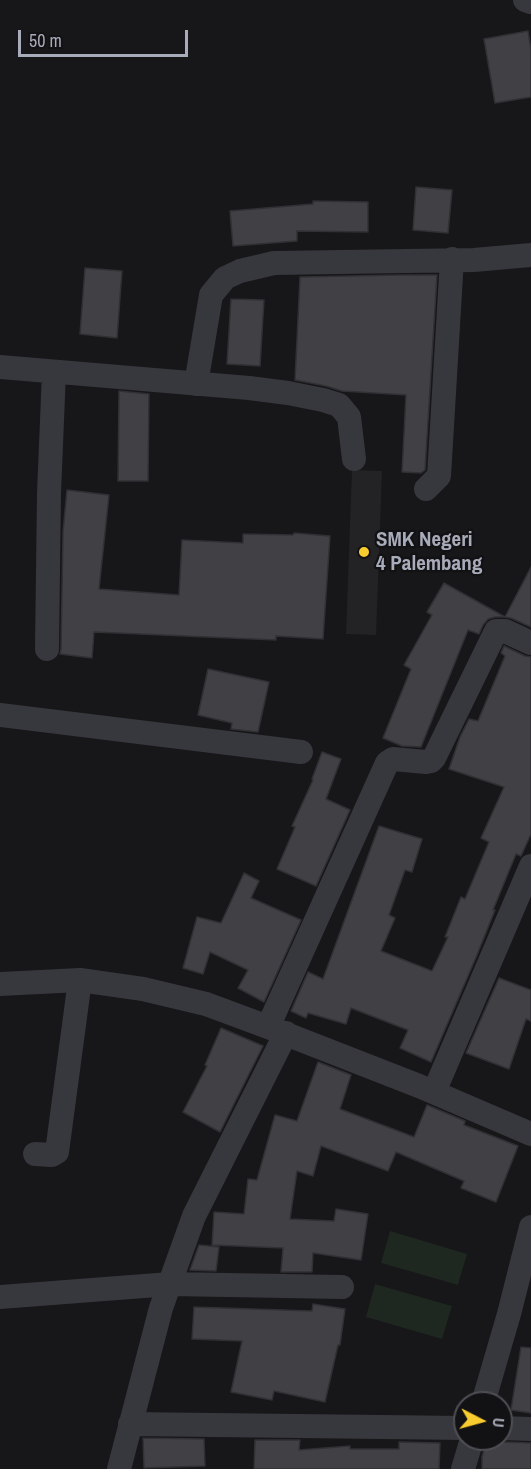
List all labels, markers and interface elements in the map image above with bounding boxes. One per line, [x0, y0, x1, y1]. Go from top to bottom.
scale bar [21, 18, 190, 56]
text: 50 m [29, 28, 62, 53]
place label: SMK Negeri 4 Palembang [376, 527, 482, 577]
marker: SMK Negeri 4 Palembang [357, 545, 371, 559]
north arrow [453, 1391, 513, 1451]
text: U [487, 1417, 510, 1429]

